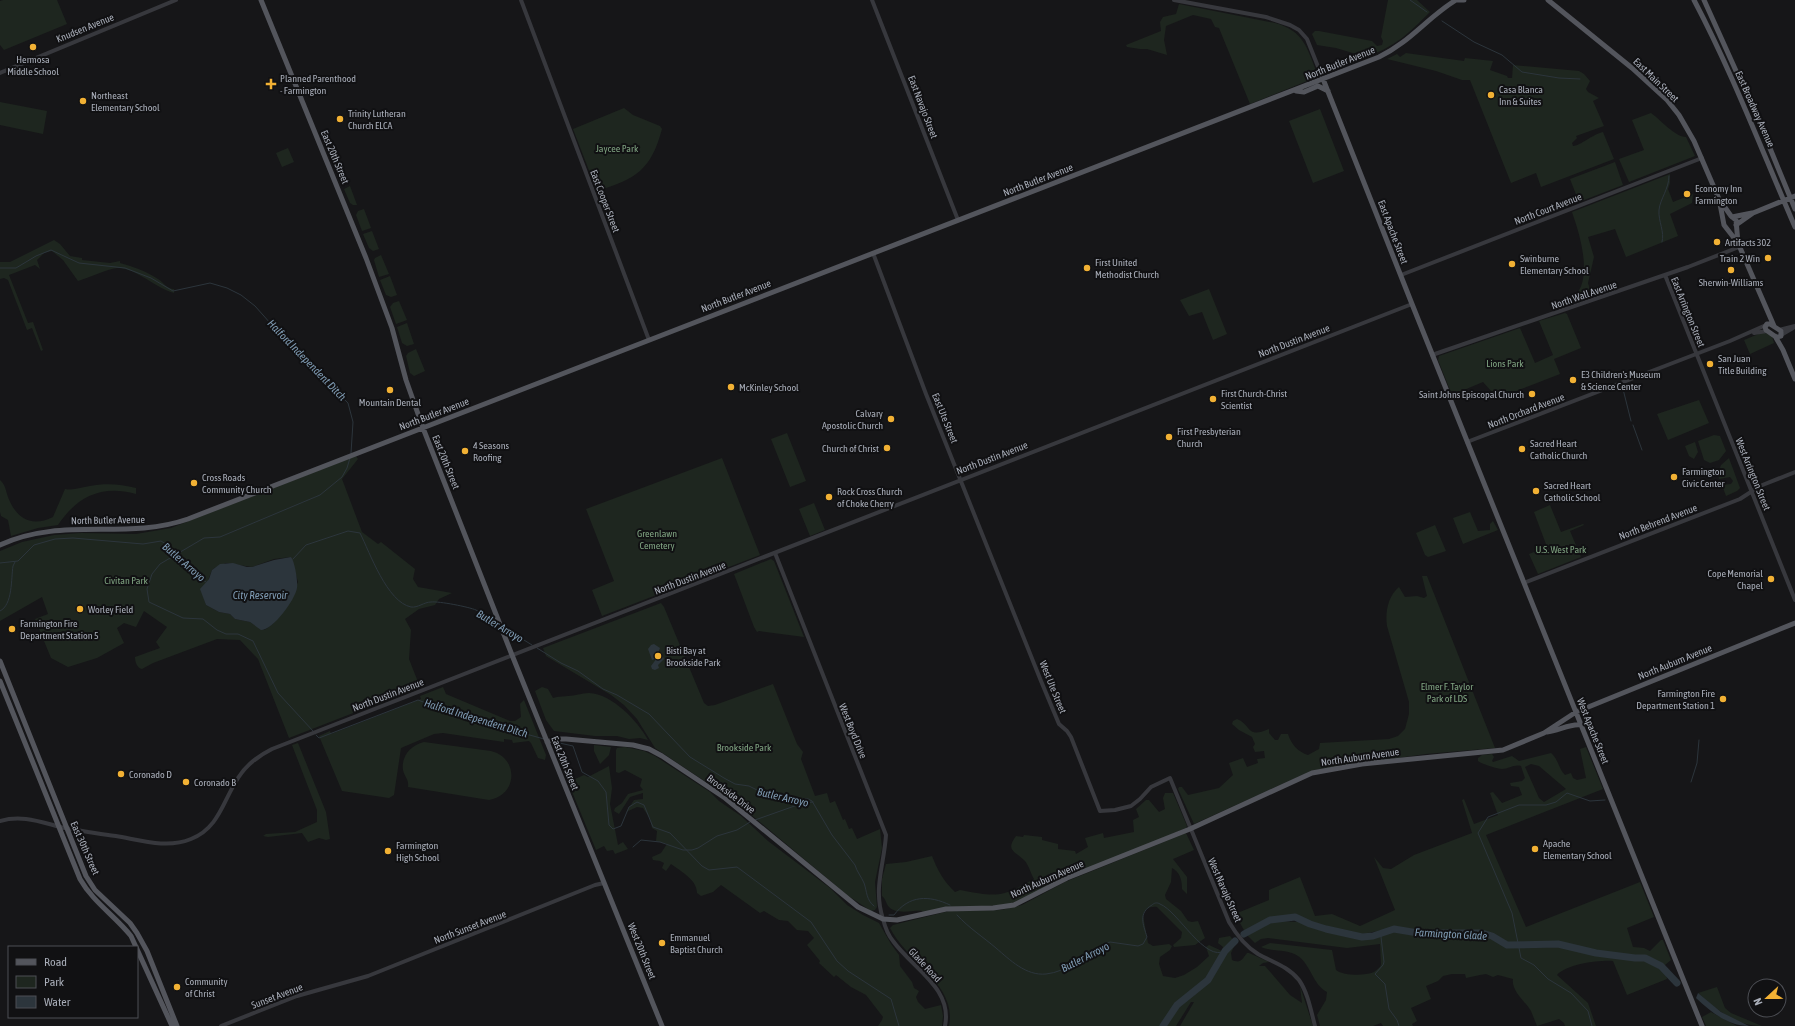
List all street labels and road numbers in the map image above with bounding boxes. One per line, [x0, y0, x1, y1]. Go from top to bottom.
street label: Knudsen Avenue [55, 11, 116, 45]
street label: North Butler Avenue [1304, 44, 1377, 82]
street label: East Main Street [1631, 56, 1681, 104]
street label: East Broadway Avenue [1733, 69, 1777, 149]
street label: East Navajo Street [906, 74, 940, 140]
street label: East 20th Street [319, 129, 351, 186]
street label: North Butler Avenue [1001, 161, 1075, 198]
street label: East Cooper Street [588, 168, 622, 234]
street label: North Court Avenue [1513, 191, 1584, 227]
street label: East Apache Street [1376, 199, 1410, 266]
street label: East Arrington Street [1669, 275, 1707, 349]
street label: North Butler Avenue [699, 277, 773, 314]
street label: North Wall Avenue [1550, 278, 1619, 311]
street label: North Dustin Avenue [1257, 322, 1332, 360]
street label: East Ute Street [930, 391, 960, 445]
street label: North Orchard Avenue [1486, 391, 1566, 431]
street label: North Butler Avenue [397, 395, 471, 432]
street label: East 20th Street [430, 433, 462, 491]
street label: West Arrington Street [1733, 436, 1773, 512]
street label: North Dustin Avenue [955, 439, 1030, 477]
street label: North Behrend Avenue [1617, 502, 1699, 542]
street label: North Butler Avenue [71, 514, 146, 526]
street label: North Dustin Avenue [653, 559, 728, 597]
street label: North Auburn Avenue [1636, 642, 1714, 682]
street label: West Ute Street [1037, 659, 1069, 715]
street label: North Dustin Avenue [351, 676, 426, 714]
street label: West Apache Street [1575, 697, 1611, 766]
street label: West Boyd Drive [837, 702, 869, 760]
street label: East 20th Street [549, 734, 581, 792]
street label: North Auburn Avenue [1320, 746, 1400, 768]
street label: Brookside Drive [705, 772, 758, 816]
street label: East 30th Street [68, 820, 102, 876]
street label: West Navajo Street [1206, 856, 1244, 924]
street label: North Auburn Avenue [1009, 858, 1086, 900]
street label: North Sunset Avenue [432, 908, 508, 946]
street label: West 20th Street [626, 921, 658, 981]
street label: Glade Road [907, 946, 944, 984]
street label: Sunset Avenue [250, 981, 305, 1011]

